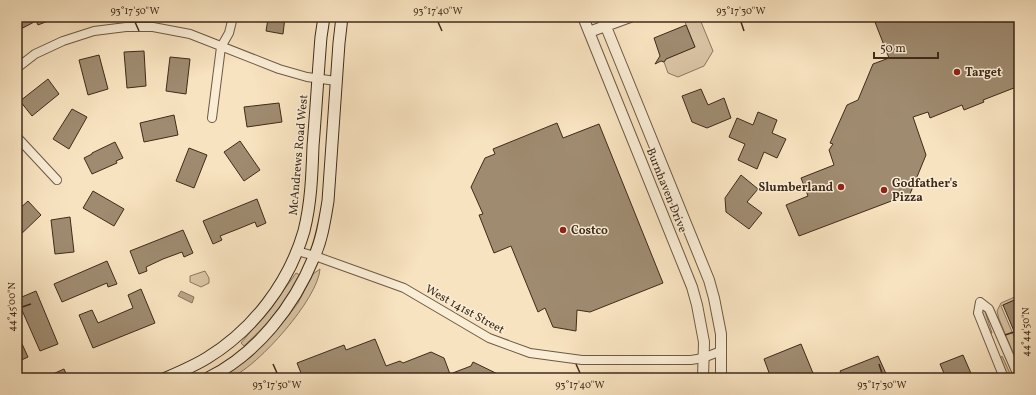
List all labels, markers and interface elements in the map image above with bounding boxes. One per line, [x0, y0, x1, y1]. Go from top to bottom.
text: 93°17'50"W [111, 4, 159, 18]
text: 93°17'40"W [413, 4, 463, 18]
text: 93°17'30"W [716, 4, 766, 18]
scale bar [874, 34, 938, 60]
text: 50 m [880, 41, 906, 57]
place label: Target [965, 65, 1002, 81]
marker: Target [952, 67, 962, 77]
street label: McAndrews Road West [286, 94, 312, 216]
street label: Burnhaven Drive [642, 146, 690, 235]
place label: Godfather's Pizza [892, 176, 958, 206]
place label: Slumberland [759, 180, 834, 196]
marker: Slumberland [836, 182, 846, 192]
marker: Godfather's Pizza [879, 185, 889, 195]
place label: Costco [571, 223, 608, 239]
marker: Costco [558, 225, 568, 235]
street label: West 141st Street [422, 281, 507, 338]
text: 44°45'00"N [5, 282, 19, 332]
text: 44°44'50"N [1019, 307, 1033, 357]
text: 93°17'50"W [253, 378, 301, 392]
text: 93°17'40"W [555, 378, 605, 392]
text: 93°17'30"W [857, 378, 907, 392]

